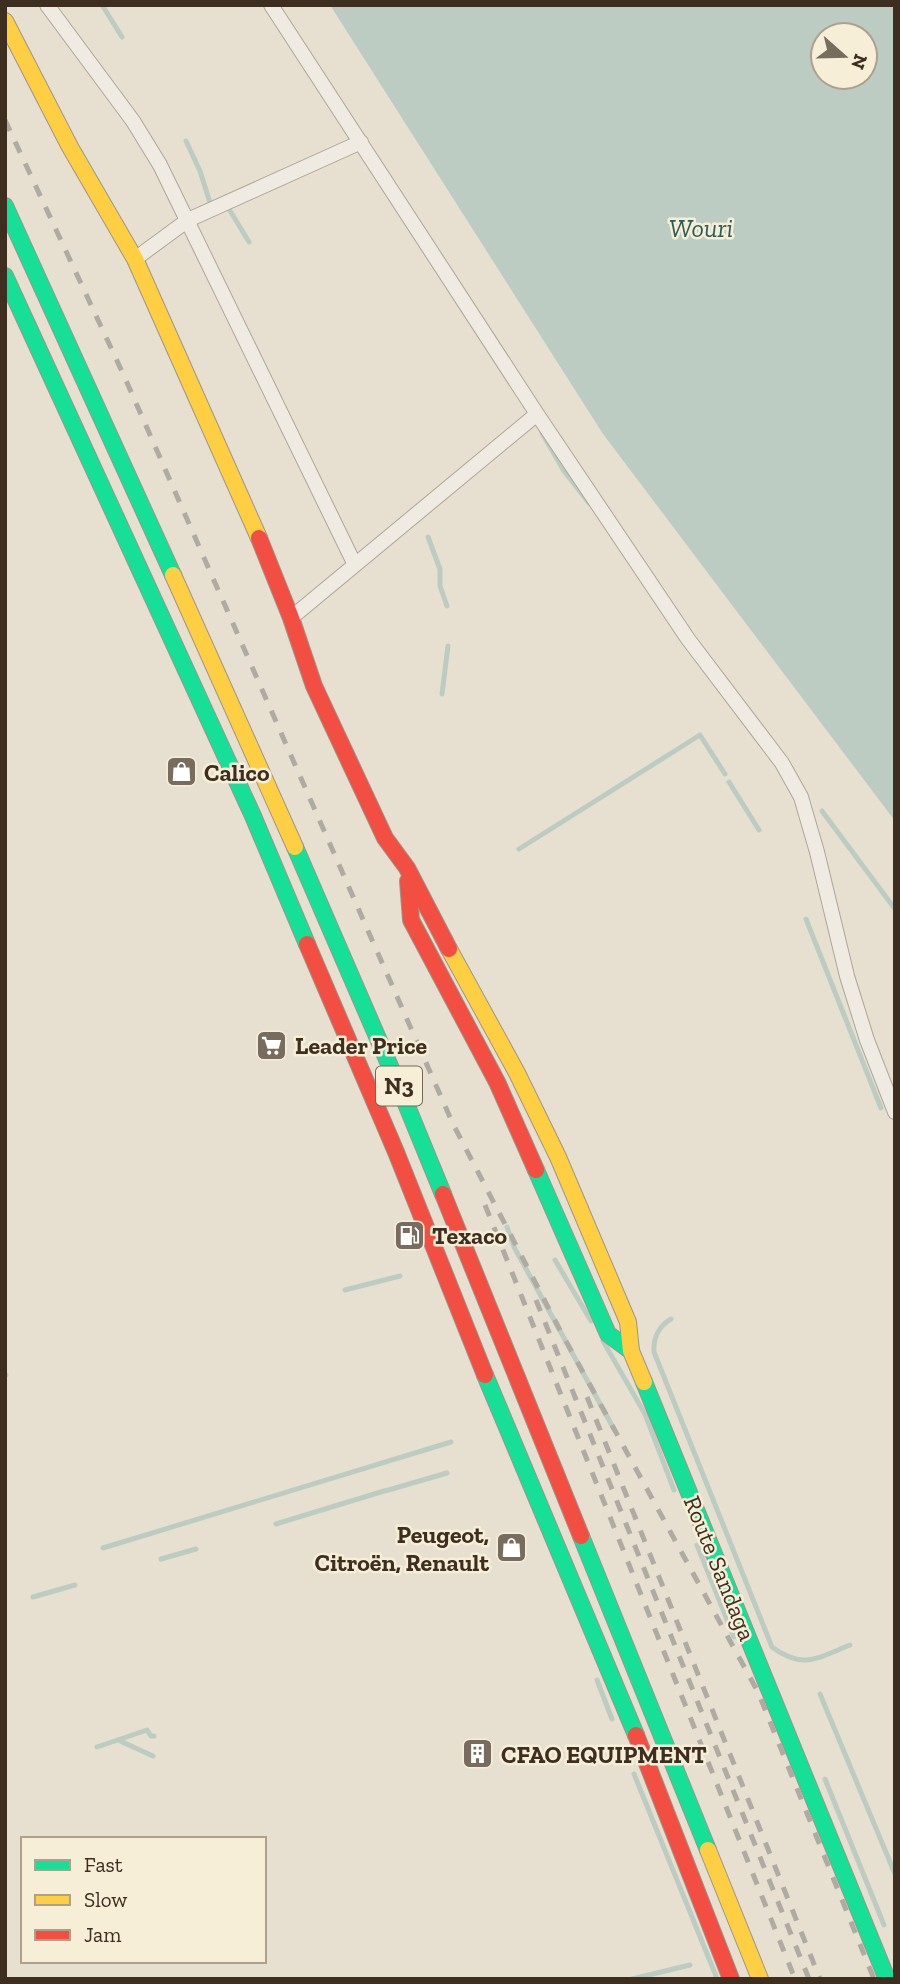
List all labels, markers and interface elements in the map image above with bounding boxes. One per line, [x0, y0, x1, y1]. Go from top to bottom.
north arrow [809, 21, 879, 91]
text: N [846, 51, 873, 72]
water label: Wouri [669, 212, 733, 244]
shop icon: Calico [164, 755, 198, 789]
place label: Calico [204, 758, 270, 787]
supermarket icon: Leader Price [255, 1028, 289, 1062]
place label: Leader Price [295, 1031, 428, 1060]
road number: N3 [376, 1066, 422, 1106]
fuel station icon: Texaco [392, 1218, 426, 1252]
place label: Texaco [432, 1221, 507, 1250]
street label: Route Sandaga [678, 1491, 762, 1645]
place label: Peugeot, Citroën, Renault [314, 1520, 489, 1577]
shop icon: Peugeot, Citroën, Renault [495, 1531, 529, 1565]
building icon: CFAO EQUIPMENT [461, 1737, 495, 1771]
place label: CFAO EQUIPMENT [501, 1740, 707, 1769]
legend [21, 1837, 266, 1963]
text: Fast [84, 1852, 123, 1877]
text: Slow [84, 1887, 127, 1912]
text: Jam [84, 1922, 121, 1947]

